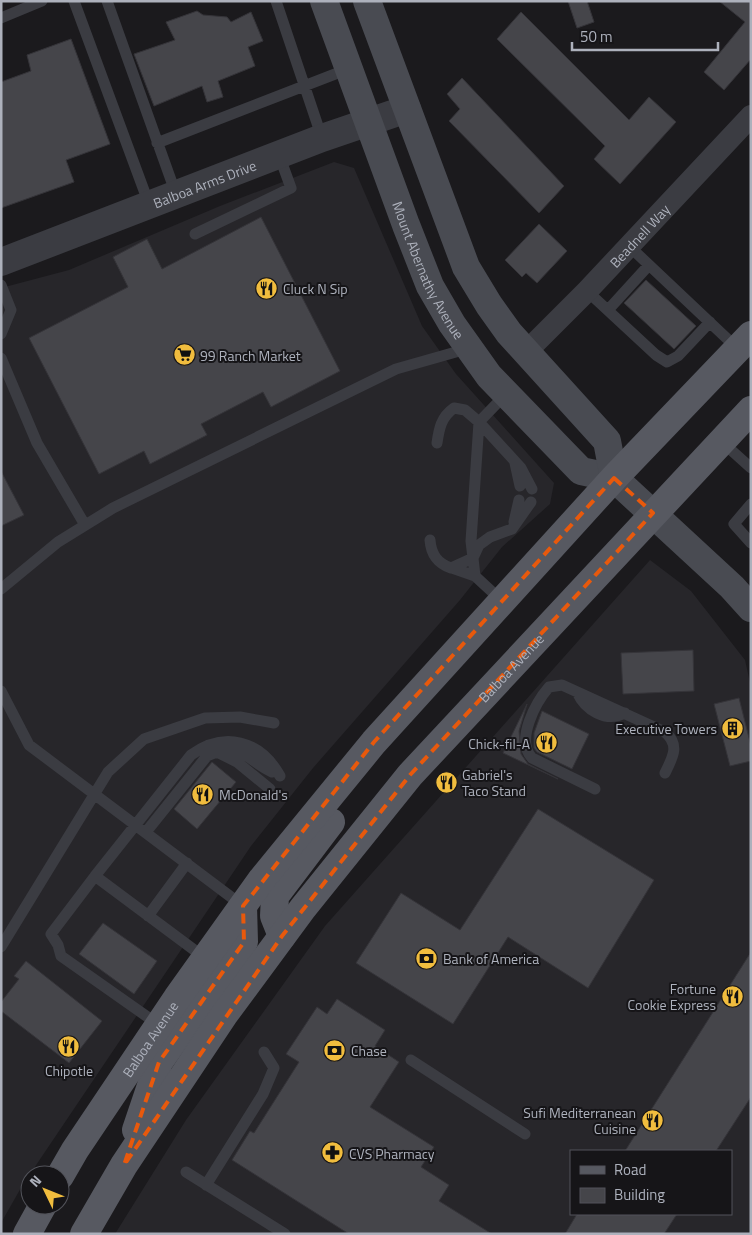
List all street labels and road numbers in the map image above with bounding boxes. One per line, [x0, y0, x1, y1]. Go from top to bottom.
street label: Balboa Arms Drive [150, 154, 259, 213]
street label: Mount Abernathy Avenue [388, 198, 470, 343]
street label: Beadnell Way [604, 199, 674, 272]
street label: Balboa Avenue [473, 628, 548, 707]
street label: Balboa Avenue [117, 997, 183, 1081]

